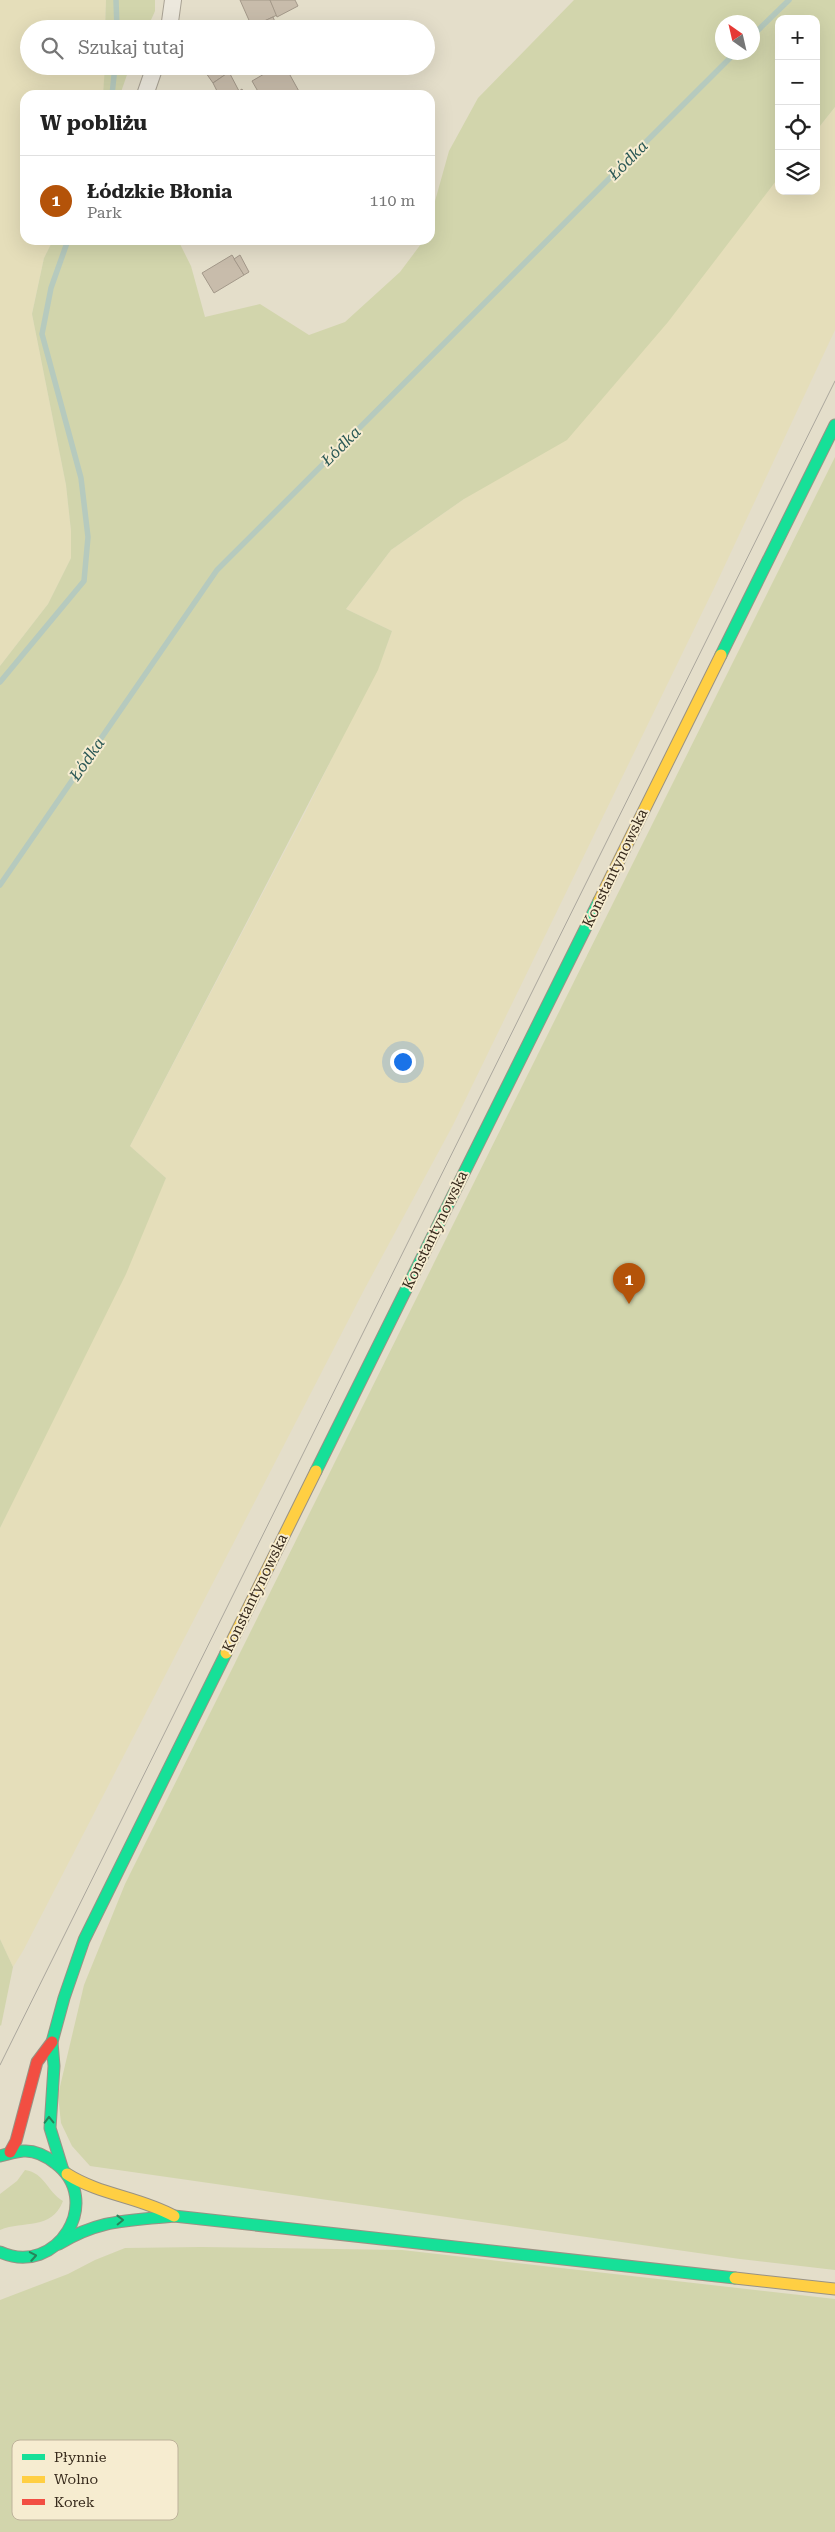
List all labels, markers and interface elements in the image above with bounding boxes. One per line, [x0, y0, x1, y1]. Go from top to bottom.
north arrow [715, 15, 760, 60]
map controls [775, 15, 820, 195]
button: + [775, 15, 820, 60]
search box [20, 20, 435, 75]
icon: search [38, 34, 66, 62]
text: Szukaj tutaj [78, 36, 185, 59]
button: − [775, 60, 820, 105]
button: locate [775, 105, 820, 150]
text: W pobliżu [40, 111, 147, 135]
water label: Łódka [604, 136, 652, 184]
button: layers [775, 150, 820, 195]
text: Łódzkie Błonia [87, 180, 232, 203]
text: 1 [52, 191, 60, 210]
text: 110 m [369, 191, 415, 210]
text: Park [87, 203, 122, 222]
water label: Łódka [317, 422, 365, 470]
water label: Łódka [65, 734, 109, 785]
street label: Konstantynowska [578, 806, 652, 930]
your location [390, 1049, 416, 1075]
street label: Konstantynowska [398, 1168, 472, 1292]
pin: 1 [613, 1263, 645, 1304]
street label: Konstantynowska [218, 1531, 292, 1655]
one-way arrow [44, 2116, 55, 2124]
one-way arrow [116, 2215, 124, 2225]
one-way arrow [28, 2251, 37, 2262]
legend [12, 2440, 178, 2520]
text: Płynnie [54, 2449, 107, 2465]
text: Wolno [54, 2471, 98, 2487]
text: Korek [54, 2494, 95, 2510]

